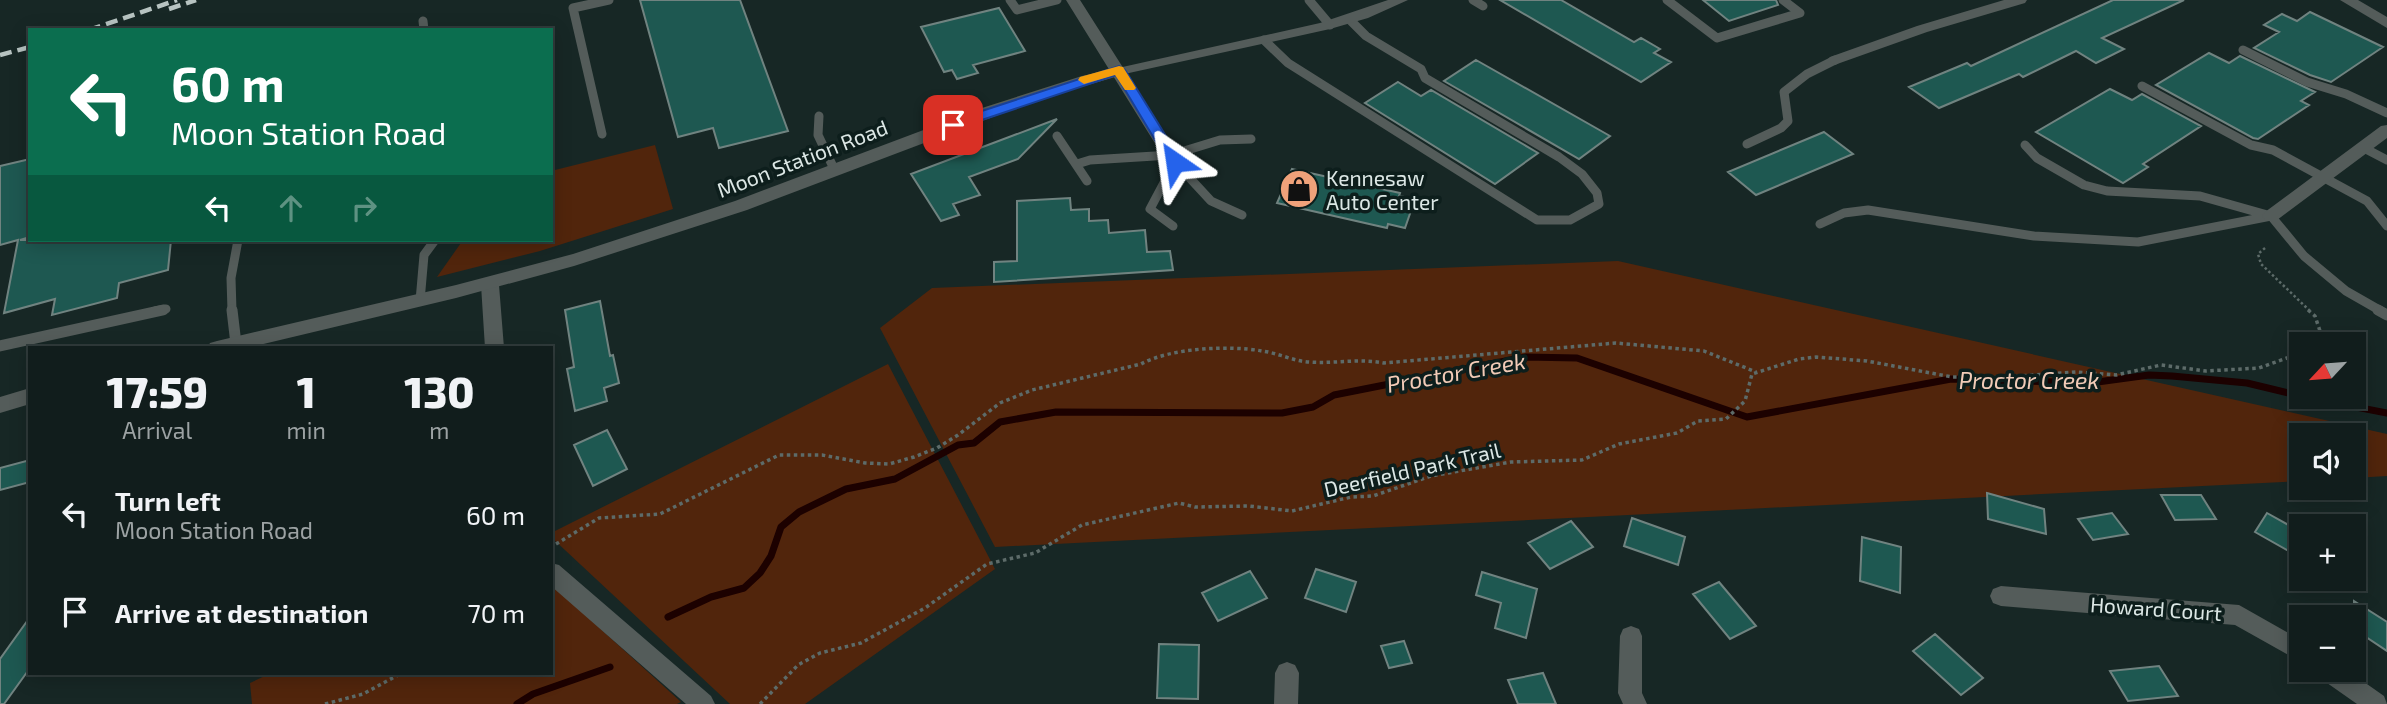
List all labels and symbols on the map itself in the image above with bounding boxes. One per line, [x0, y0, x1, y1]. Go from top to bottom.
pin [923, 95, 983, 155]
street label: Moon Station Road [713, 114, 891, 202]
position arrow [1138, 125, 1212, 199]
place label: Kennesaw Auto Center [1326, 165, 1439, 214]
shop icon: Kennesaw Auto Center [1278, 168, 1320, 210]
north arrow [2289, 332, 2366, 410]
water label: Proctor Creek [1384, 346, 1528, 398]
water label: Proctor Creek [1959, 366, 2099, 394]
street label: Deerfield Park Trail [1321, 436, 1503, 501]
street label: Howard Court [2089, 591, 2223, 625]

